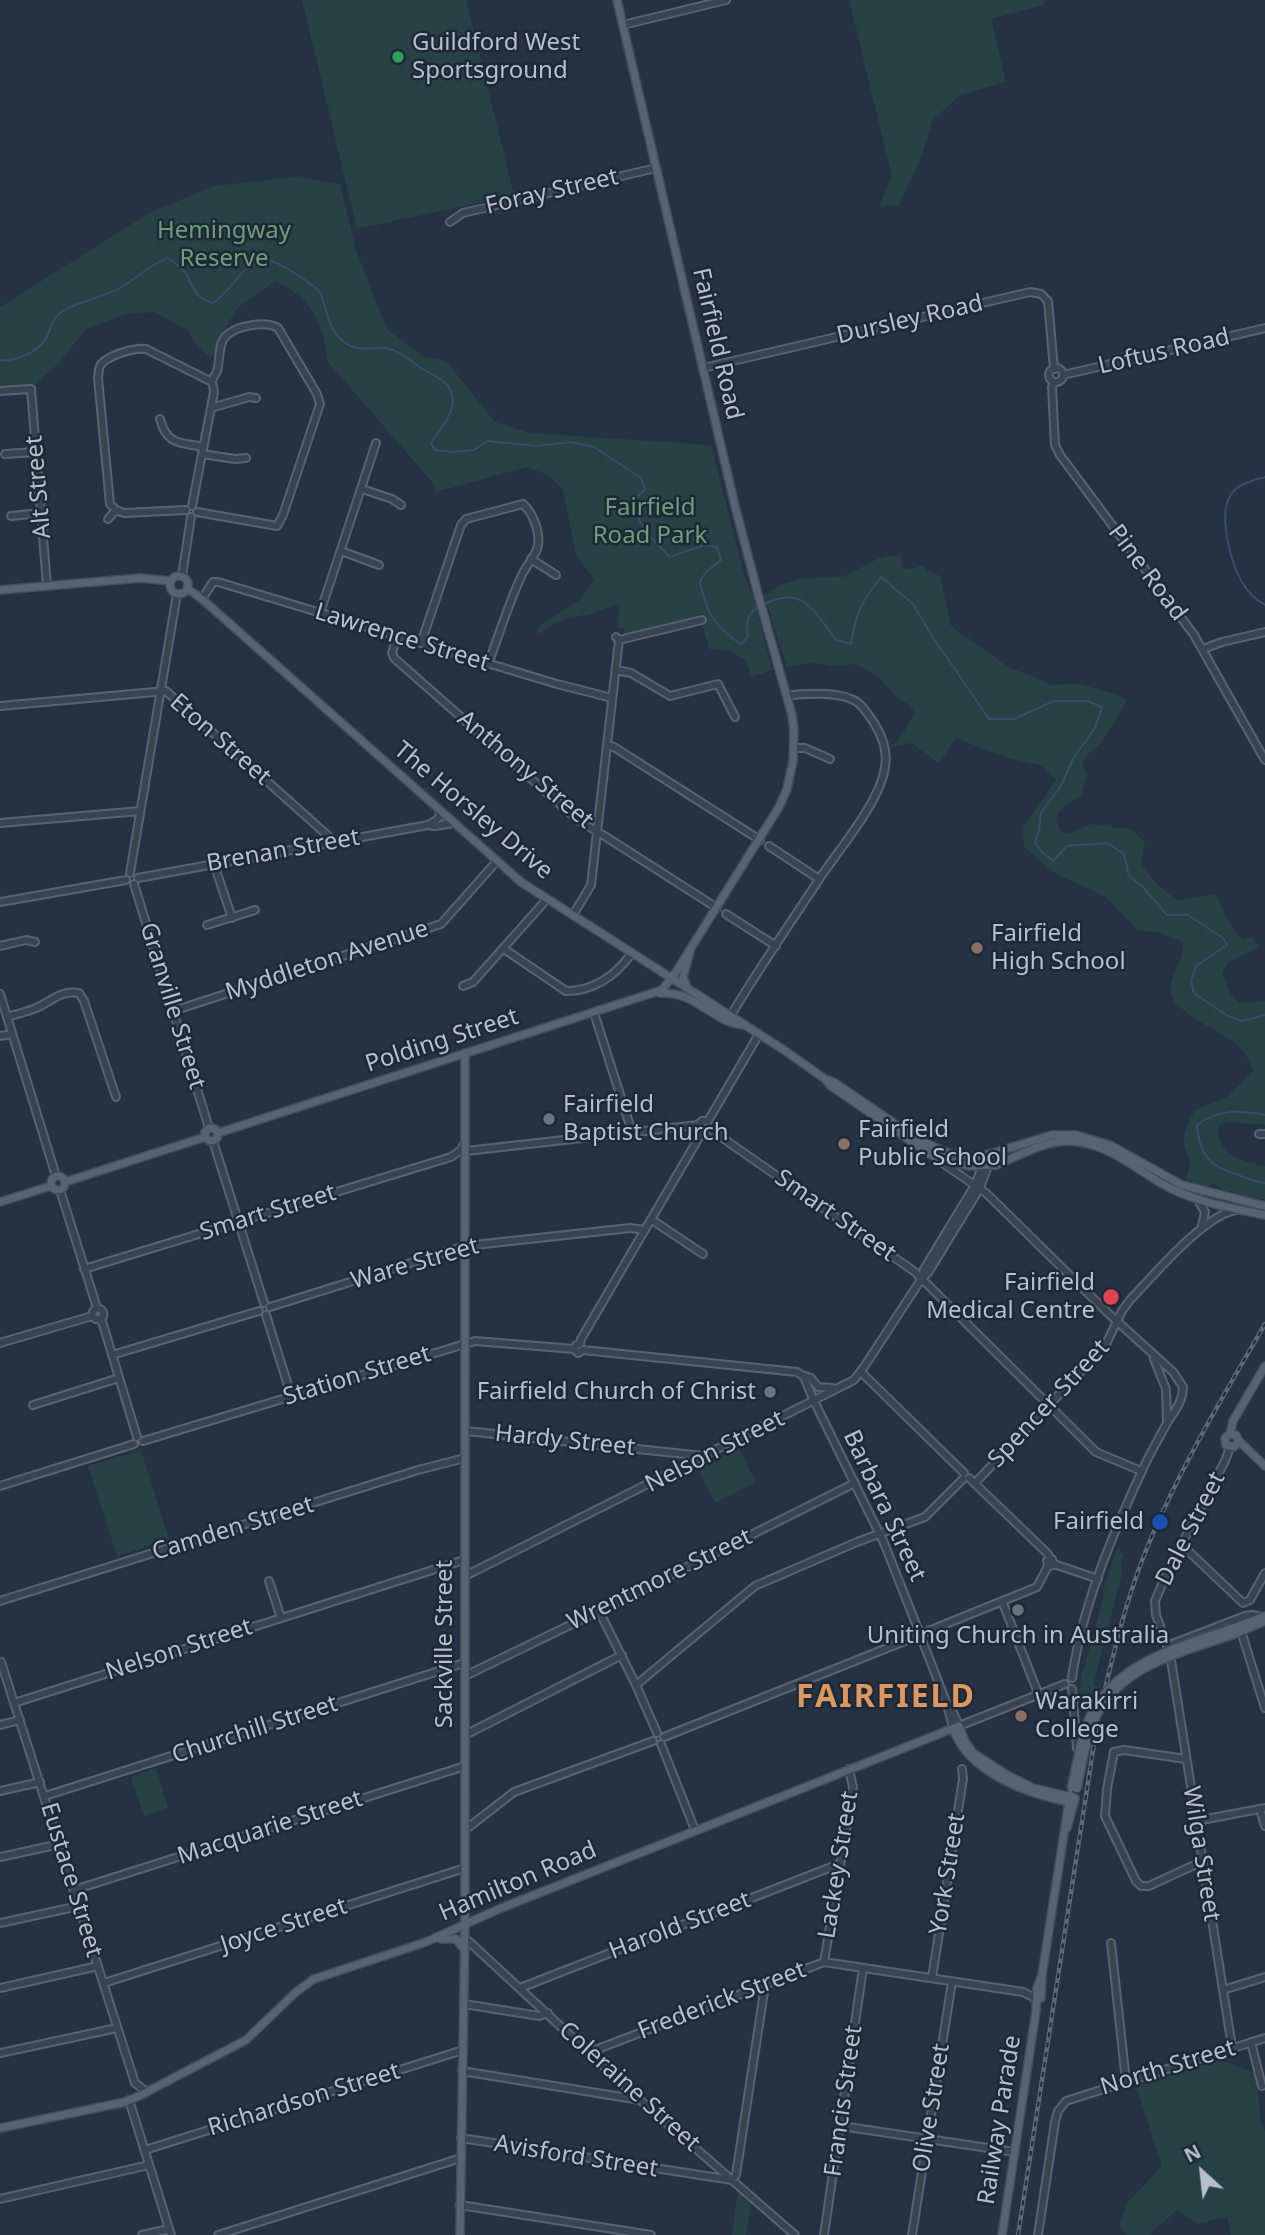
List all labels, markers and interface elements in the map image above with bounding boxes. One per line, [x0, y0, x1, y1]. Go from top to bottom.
place label: Guildford West Sportsground [412, 29, 580, 85]
marker: Guildford West Sportsground [390, 49, 406, 65]
street label: Foray Street [483, 163, 621, 221]
park label: Hemingway Reserve [157, 217, 291, 273]
street label: Fairfield Road [686, 265, 748, 423]
street label: Dursley Road [834, 289, 986, 351]
street label: Loftus Road [1095, 323, 1233, 381]
street label: Alt Street [20, 434, 58, 540]
park label: Fairfield Road Park [593, 494, 707, 550]
street label: Pine Road [1101, 519, 1193, 627]
street label: Lawrence Street [311, 598, 493, 678]
street label: Eton Street [164, 688, 276, 792]
street label: Anthony Street [451, 705, 599, 835]
street label: The Horsley Drive [388, 736, 558, 886]
street label: Brenan Street [204, 823, 362, 879]
street label: Myddleton Avenue [222, 915, 432, 1007]
street label: Granville Street [133, 919, 211, 1093]
place label: Fairfield High School [991, 920, 1126, 976]
marker: Fairfield High School [969, 940, 985, 956]
street label: Polding Street [362, 1003, 522, 1079]
place label: Fairfield Baptist Church [563, 1091, 729, 1147]
marker: Fairfield Baptist Church [541, 1111, 557, 1127]
place label: Fairfield Public School [858, 1116, 1007, 1172]
marker: Fairfield Public School [836, 1136, 852, 1152]
street label: Smart Street [769, 1164, 901, 1268]
street label: Smart Street [196, 1179, 340, 1247]
street label: Ware Street [348, 1232, 482, 1296]
place label: Fairfield Medical Centre [926, 1269, 1095, 1325]
marker: Fairfield Medical Centre [1101, 1287, 1121, 1307]
street label: Spencer Street [982, 1334, 1116, 1474]
street label: Station Street [280, 1340, 434, 1412]
place label: Fairfield Church of Christ [477, 1378, 756, 1406]
marker: Fairfield Church of Christ [762, 1384, 778, 1400]
street label: Nelson Street [641, 1405, 789, 1499]
street label: Hardy Street [493, 1419, 637, 1463]
street label: Barbara Street [836, 1426, 932, 1586]
street label: Dale Street [1150, 1467, 1232, 1591]
street label: Camden Street [149, 1491, 317, 1567]
place label: Fairfield [1053, 1508, 1144, 1536]
marker: Fairfield [1150, 1512, 1170, 1532]
street label: Wrentmore Street [563, 1523, 757, 1637]
street label: Sackville Street [431, 1560, 459, 1728]
marker: Uniting Church in Australia [1010, 1602, 1026, 1618]
street label: Nelson Street [102, 1613, 256, 1687]
place label: Uniting Church in Australia [867, 1622, 1169, 1650]
district label: FAIRFIELD [797, 1679, 975, 1717]
place label: Warakirri College [1035, 1688, 1138, 1744]
street label: Churchill Street [169, 1690, 341, 1770]
marker: Warakirri College [1013, 1708, 1029, 1724]
street label: Wilga Street [1176, 1784, 1226, 1924]
street label: Macquarie Street [174, 1785, 366, 1871]
street label: Lackey Street [813, 1789, 865, 1941]
street label: Eustace Street [34, 1799, 108, 1961]
street label: York Street [924, 1811, 972, 1937]
street label: Hamilton Road [435, 1836, 601, 1928]
street label: Harold Street [605, 1886, 755, 1966]
street label: Joyce Street [217, 1892, 351, 1960]
street label: Frederick Street [634, 1956, 810, 2046]
street label: Coleraine Street [552, 2016, 706, 2158]
street label: Francis Street [819, 2023, 869, 2179]
street label: Railway Parade [972, 2033, 1028, 2207]
street label: North Street [1097, 2034, 1239, 2102]
street label: Olive Street [908, 2041, 956, 2175]
street label: Richardson Street [205, 2057, 403, 2143]
street label: Avisford Street [492, 2130, 660, 2184]
north arrow [1167, 2137, 1237, 2207]
text: N [1180, 2138, 1205, 2168]

